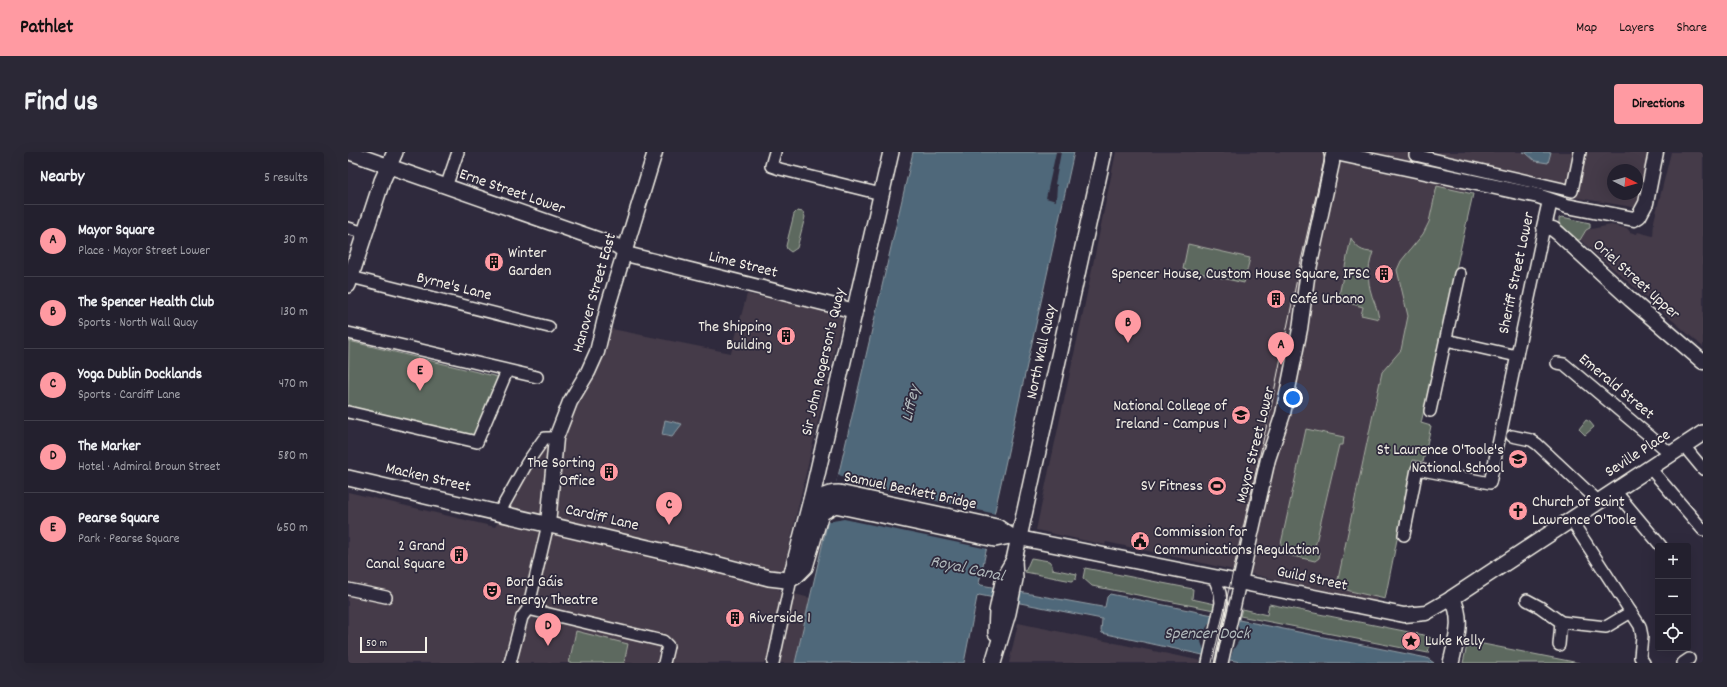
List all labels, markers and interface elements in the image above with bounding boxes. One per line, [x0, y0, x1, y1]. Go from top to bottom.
text: Pathlet [20, 15, 73, 42]
text: Map [1576, 18, 1597, 38]
text: Layers [1619, 18, 1654, 38]
text: Share [1676, 18, 1707, 38]
text: Find us [24, 84, 98, 124]
button: Directions [1614, 84, 1703, 124]
street label: Erne Street Lower [456, 163, 568, 221]
north arrow [1607, 164, 1643, 200]
text: Nearby [40, 166, 84, 190]
text: 5 results [264, 169, 308, 188]
street label: Sheriff Street Lower [1493, 210, 1541, 336]
text: Mayor Square [78, 220, 155, 242]
street label: Hanover Street East [567, 230, 623, 356]
text: A [49, 231, 57, 250]
text: 30 m [283, 231, 308, 250]
street label: Oriel Street Upper [1587, 234, 1685, 326]
text: Place · Mayor Street Lower [78, 242, 210, 261]
place label: Winter Garden [508, 242, 551, 283]
street label: Lime Street [706, 245, 780, 285]
building icon: Winter Garden [483, 251, 505, 273]
place label: Spencer House, Custom House Square, IFSC [1111, 263, 1370, 286]
building icon: Spencer House, Custom House Square, IFSC [1373, 263, 1395, 285]
street label: Byrne's Lane [414, 267, 494, 307]
street label: Sir John Rogerson's Quay [796, 285, 852, 438]
building icon: Café Urbano [1265, 288, 1287, 310]
place label: Café Urbano [1290, 288, 1364, 311]
text: The Spencer Health Club [78, 292, 214, 314]
street label: North Wall Quay [1021, 302, 1063, 401]
text: B [50, 303, 56, 322]
text: 130 m [280, 303, 308, 322]
pin: B [1115, 310, 1141, 343]
text: Sports · North Wall Quay [78, 314, 198, 333]
place label: The Shipping Building [698, 316, 772, 357]
building icon: The Shipping Building [775, 325, 797, 347]
pin: A [1268, 332, 1294, 365]
street label: Emerald Street [1573, 348, 1659, 426]
pin: E [407, 358, 433, 391]
text: Yoga Dublin Docklands [78, 364, 202, 386]
text: C [50, 375, 56, 394]
text: 470 m [279, 375, 308, 394]
water label: Liffey [896, 382, 928, 424]
street label: Mayor Street Lower [1230, 384, 1282, 506]
text: Sports · Cardiff Lane [78, 386, 180, 405]
your location [1283, 388, 1303, 408]
place label: National College of Ireland - Campus 1 [1113, 395, 1227, 436]
school or university icon: National College of Ireland - Campus 1 [1230, 404, 1252, 426]
street label: Seville Place [1601, 424, 1675, 484]
text: The Marker [78, 436, 141, 458]
place label: St Laurence O'Toole's National School [1377, 439, 1504, 480]
text: D [50, 447, 56, 466]
text: 580 m [278, 447, 308, 466]
school or university icon: St Laurence O'Toole's National School [1507, 448, 1529, 470]
place label: The Sorting Office [527, 452, 595, 493]
street label: Macken Street [383, 457, 473, 499]
text: Hotel · Admiral Brown Street [78, 458, 220, 477]
building icon: The Sorting Office [598, 461, 620, 483]
street label: Samuel Beckett Bridge [842, 466, 978, 516]
place label: SV Fitness [1141, 475, 1203, 498]
sports icon: SV Fitness [1206, 475, 1228, 497]
place label: Church of Saint Lawrence O'Toole [1532, 491, 1636, 532]
pin: C [656, 492, 682, 525]
street label: Cardiff Lane [563, 498, 641, 538]
church icon: Church of Saint Lawrence O'Toole [1507, 500, 1529, 522]
text: Pearse Square [78, 508, 159, 530]
text: E [50, 519, 56, 538]
text: 650 m [277, 519, 308, 538]
place label: Commission for Communications Regulation [1154, 521, 1319, 562]
text: Park · Pearse Square [78, 530, 180, 549]
public building icon: Commission for Communications Regulation [1129, 530, 1151, 552]
place label: 2 Grand Canal Square [366, 535, 445, 576]
map controls [1655, 543, 1691, 651]
button: + [1655, 543, 1691, 579]
building icon: 2 Grand Canal Square [448, 544, 470, 566]
water label: Royal Canal [928, 550, 1008, 590]
street label: Guild Street [1275, 560, 1350, 598]
place label: Bord Gáis Energy Theatre [506, 571, 598, 612]
button: − [1655, 579, 1691, 615]
theatre icon: Bord Gáis Energy Theatre [481, 580, 503, 602]
building icon: Riverside 1 [724, 607, 746, 629]
place label: Riverside 1 [749, 607, 811, 630]
pin: D [535, 613, 561, 646]
button: locate [1655, 615, 1691, 651]
water label: Spencer Dock [1164, 623, 1252, 647]
place icon: Luke Kelly [1400, 630, 1422, 652]
place label: Luke Kelly [1425, 630, 1485, 653]
scale bar [360, 635, 427, 654]
text: 50 m [366, 636, 387, 652]

